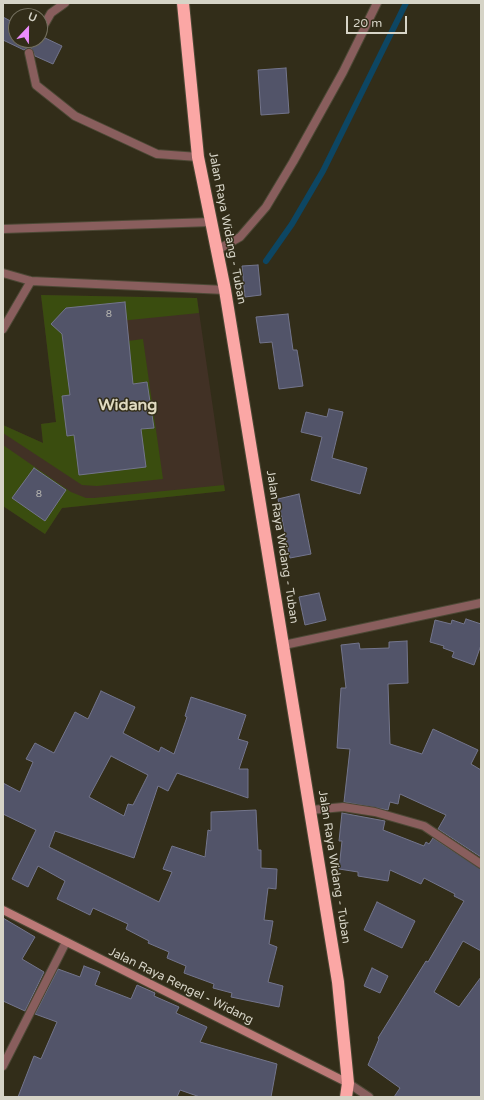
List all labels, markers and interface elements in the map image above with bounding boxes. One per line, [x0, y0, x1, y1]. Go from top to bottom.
north arrow [8, 8, 48, 48]
scale bar [348, 8, 409, 34]
text: U [26, 10, 39, 25]
text: 20 m [353, 16, 382, 30]
street label: Jalan Raya Widang - Tuban [205, 151, 249, 305]
house number: 8 [106, 308, 112, 320]
district label: Widang [99, 396, 157, 416]
street label: Jalan Raya Widang - Tuban [263, 469, 301, 625]
house number: 8 [36, 488, 42, 500]
street label: Jalan Raya Widang - Tuban [315, 789, 353, 945]
street label: Jalan Raya Rengel - Widang [106, 945, 256, 1027]

